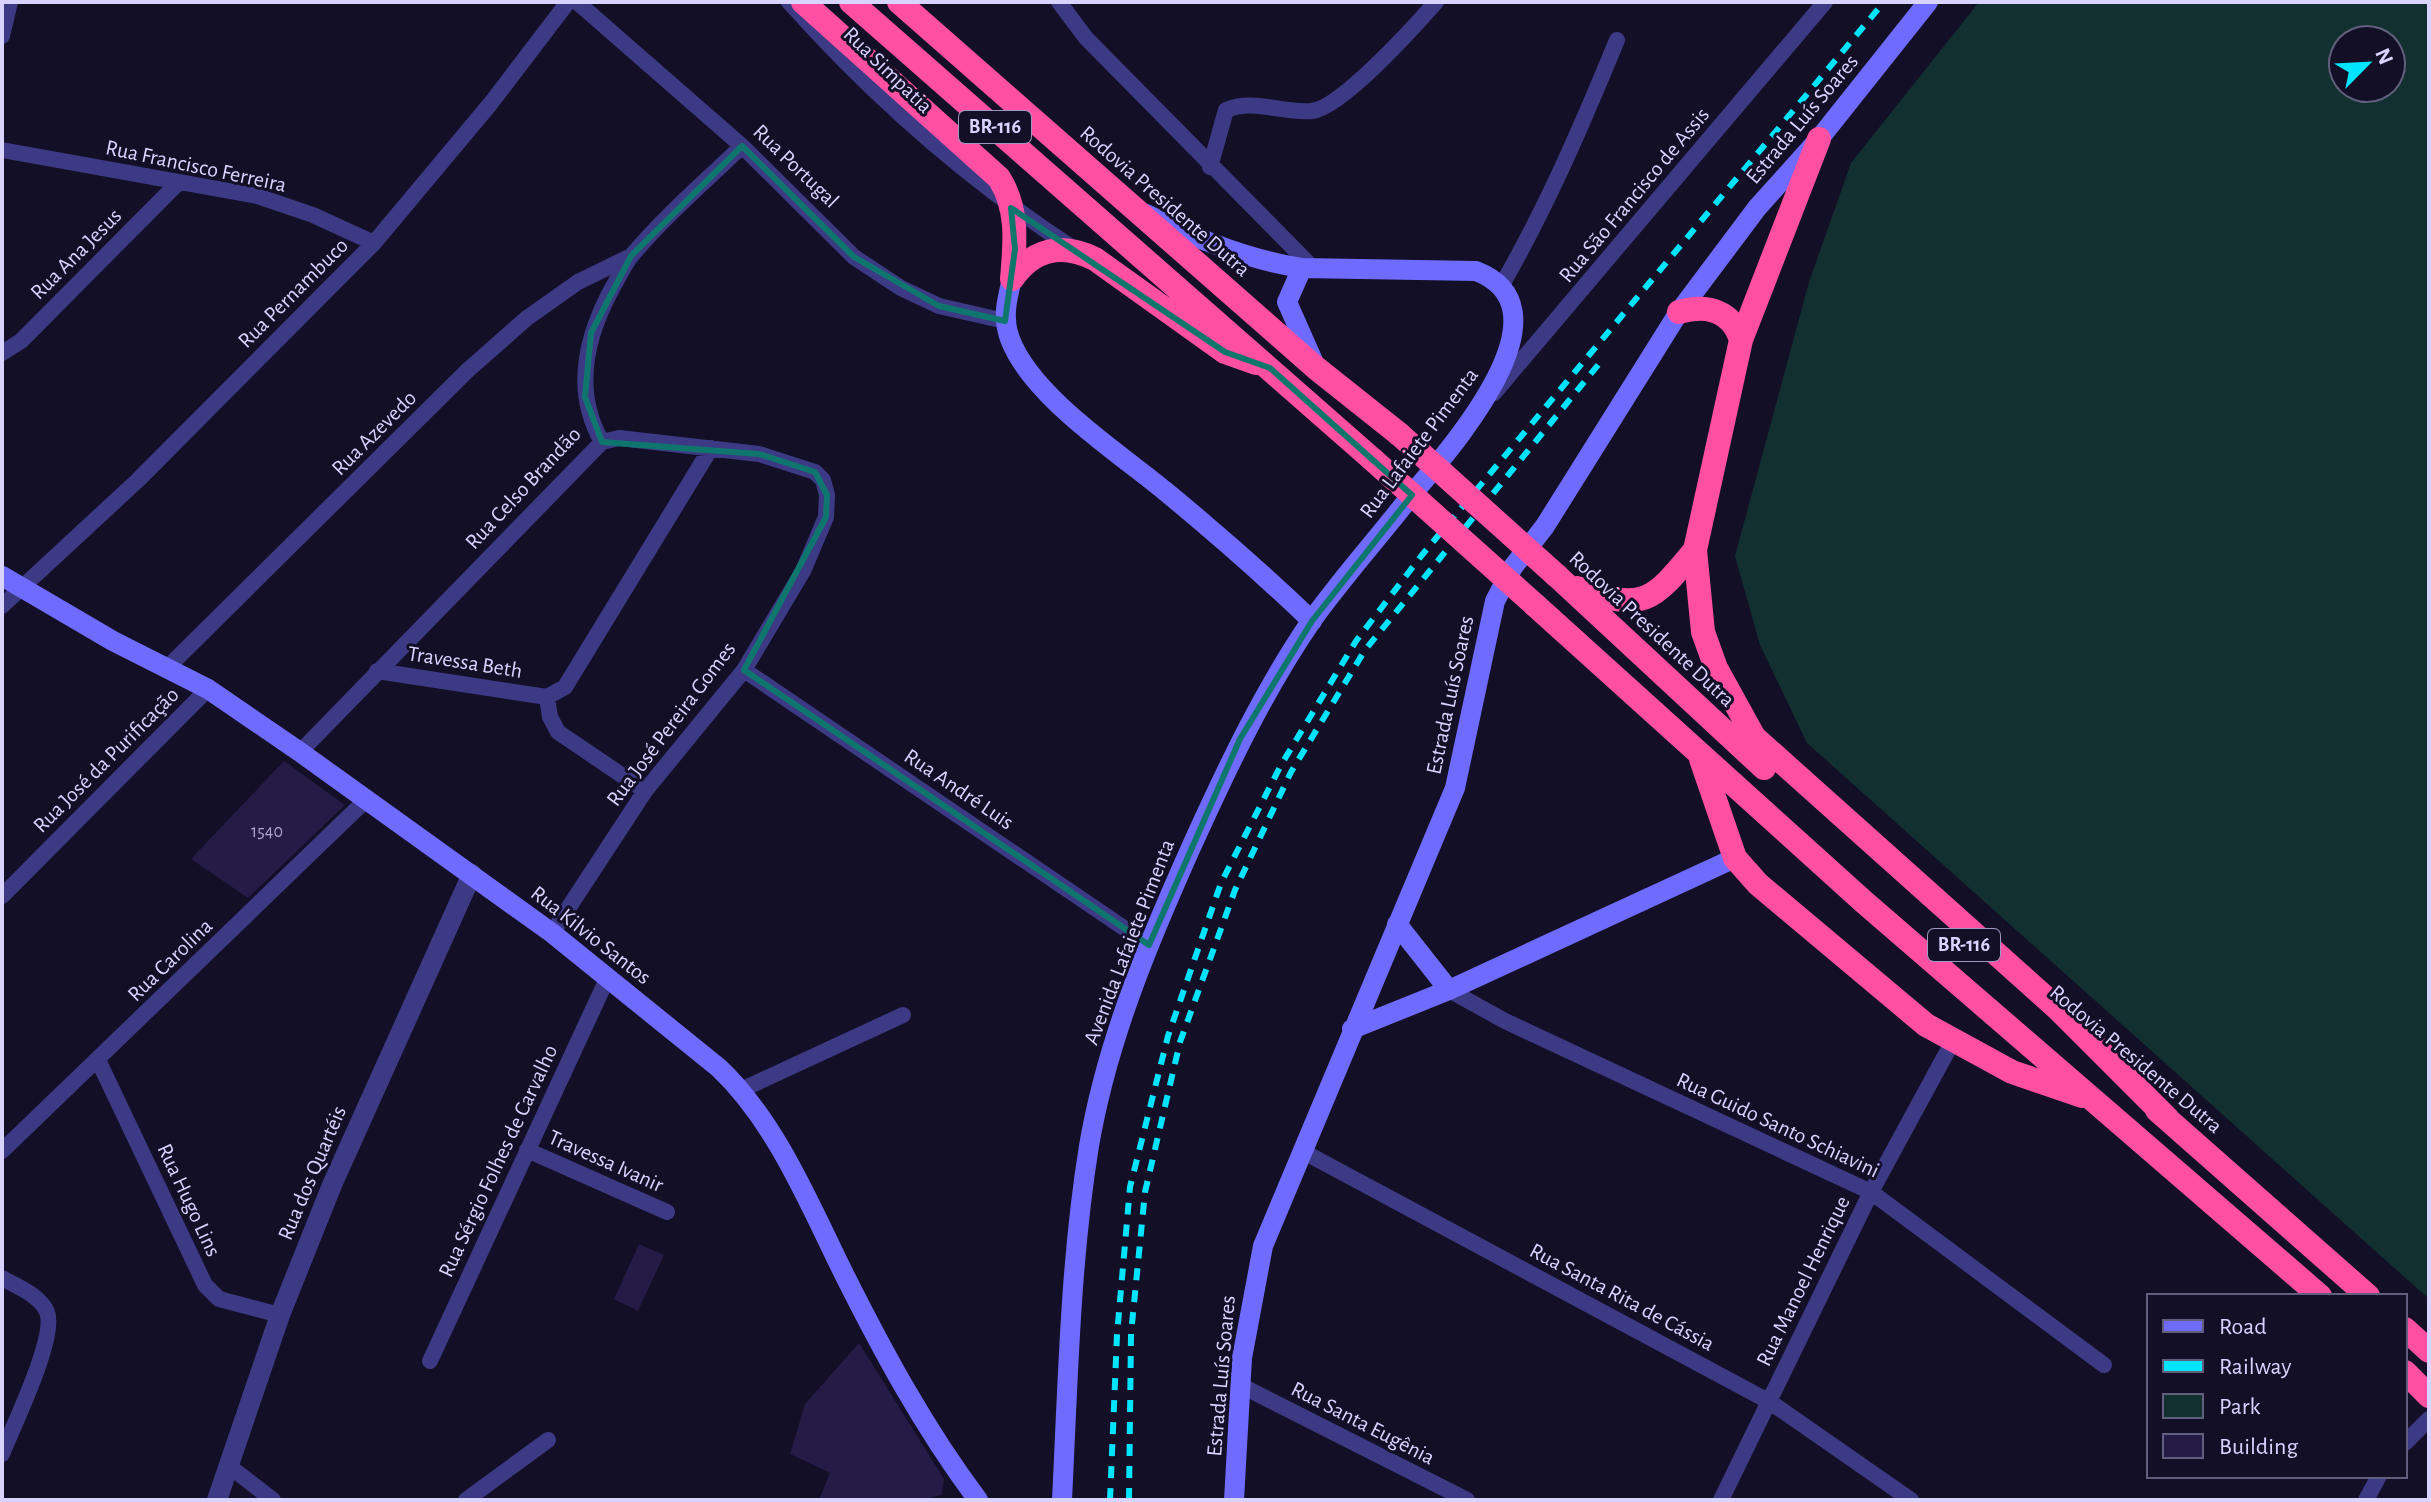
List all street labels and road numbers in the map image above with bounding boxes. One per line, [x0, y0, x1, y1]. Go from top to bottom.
street label: Rua Simpatia [839, 23, 937, 117]
street label: Estrada Luís Soares [1742, 50, 1862, 188]
street label: Rua São Francisco de Assis [1555, 103, 1713, 287]
road number: BR-116 [959, 111, 1031, 143]
street label: Rua Portugal [749, 120, 843, 212]
street label: Rodovia Presidente Dutra [1076, 121, 1254, 281]
street label: Rua Francisco Ferreira [104, 136, 288, 196]
street label: Rua Ana Jesus [26, 204, 126, 304]
street label: Rua Pernambuco [234, 234, 352, 352]
street label: Rua Lafaiete Pimenta [1356, 364, 1482, 522]
street label: Rua Azevedo [327, 386, 421, 480]
street label: Rua Celso Brandão [461, 423, 585, 553]
street label: Rodovia Presidente Dutra [1565, 547, 1739, 711]
street label: Estrada Luís Soares [1422, 614, 1478, 776]
street label: Rua José Pereira Gomes [602, 638, 740, 810]
street label: Travessa Beth [406, 642, 524, 682]
street label: Rua José da Purificação [29, 683, 183, 837]
street label: Rua André Luis [900, 744, 1018, 834]
street label: Avenida Lafaiete Pimenta [1080, 836, 1178, 1048]
street label: Rua Kilvio Santos [527, 882, 655, 988]
street label: Rua Carolina [123, 914, 217, 1006]
road number: BR-116 [1928, 929, 2000, 961]
street label: Rodovia Presidente Dutra [2046, 981, 2226, 1137]
street label: Rua Sérgio Folhes de Carvalho [434, 1041, 562, 1281]
street label: Rua Guido Santo Schiavini [1673, 1068, 1883, 1182]
street label: Rua dos Quartéis [274, 1103, 350, 1243]
street label: Travessa Ivanir [545, 1126, 667, 1196]
street label: Rua Hugo Lins [153, 1140, 225, 1260]
street label: Rua Manoel Henrique [1752, 1193, 1854, 1369]
street label: Rua Santa Rita de Cássia [1526, 1239, 1718, 1355]
street label: Estrada Luís Soares [1203, 1295, 1239, 1457]
street label: Rua Santa Eugênia [1288, 1377, 1438, 1469]

